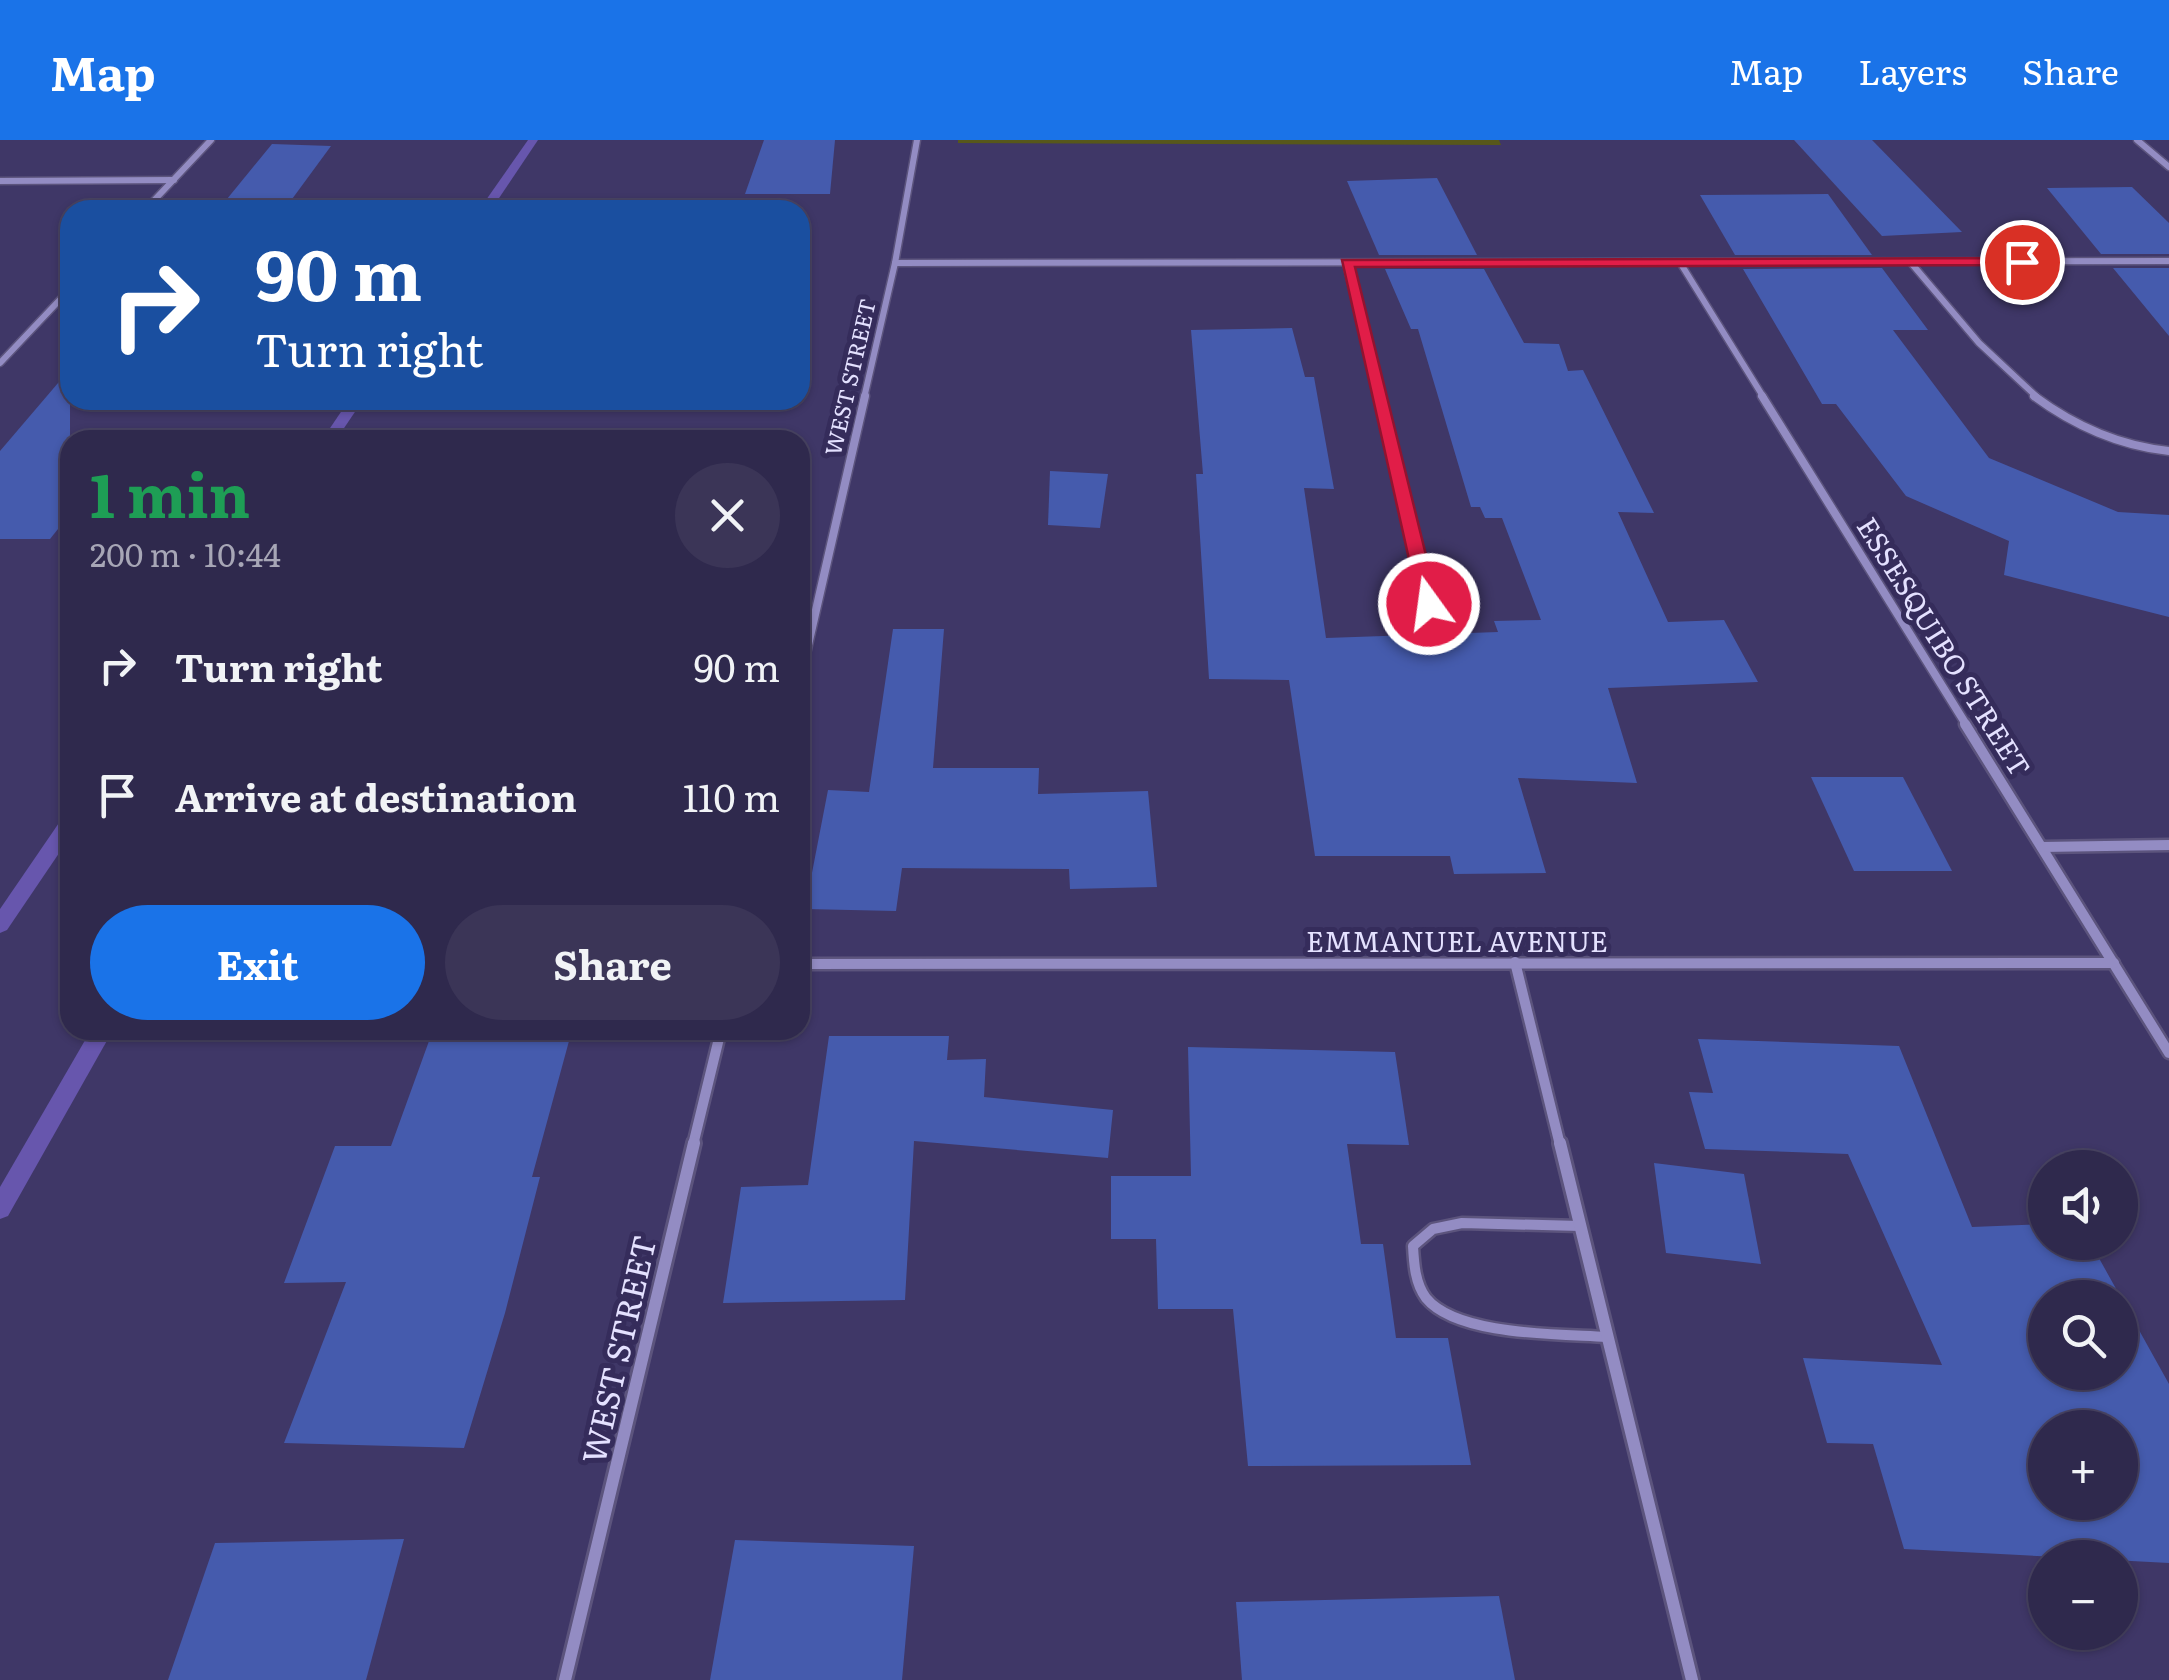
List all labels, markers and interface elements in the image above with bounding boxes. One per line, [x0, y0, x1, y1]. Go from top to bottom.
text: Map [50, 35, 156, 106]
text: Map [1729, 44, 1803, 96]
text: Layers [1858, 44, 1967, 96]
text: Share [2022, 44, 2119, 96]
text: 90 m [255, 219, 422, 323]
pin [1980, 220, 2065, 305]
icon: arrive [1995, 235, 2050, 290]
icon: right [90, 240, 220, 370]
street label: WEST STREET [815, 295, 883, 459]
text: Turn right [255, 314, 483, 381]
text: 1 min [90, 447, 250, 536]
button: close [675, 463, 780, 568]
street label: ESSESQUIBO STREET [1848, 508, 2042, 784]
text: 200 m · 10:44 [90, 529, 281, 577]
position arrow [1377, 552, 1481, 656]
text: Turn right [175, 637, 382, 694]
text: 90 m [694, 637, 780, 694]
icon: right [90, 638, 145, 693]
text: Arrive at destination [175, 767, 577, 824]
text: 110 m [683, 767, 780, 824]
icon: arrive [90, 768, 145, 823]
button: Exit [90, 905, 425, 1020]
button: Share [445, 905, 780, 1020]
street label: EMMANUEL AVENUE [1306, 919, 1608, 961]
map controls [2028, 1150, 2138, 1650]
button: sound [2028, 1150, 2138, 1260]
street label: WEST STREET [567, 1230, 667, 1468]
button: search [2028, 1280, 2138, 1390]
button: + [2028, 1410, 2138, 1520]
button: − [2028, 1540, 2138, 1650]

